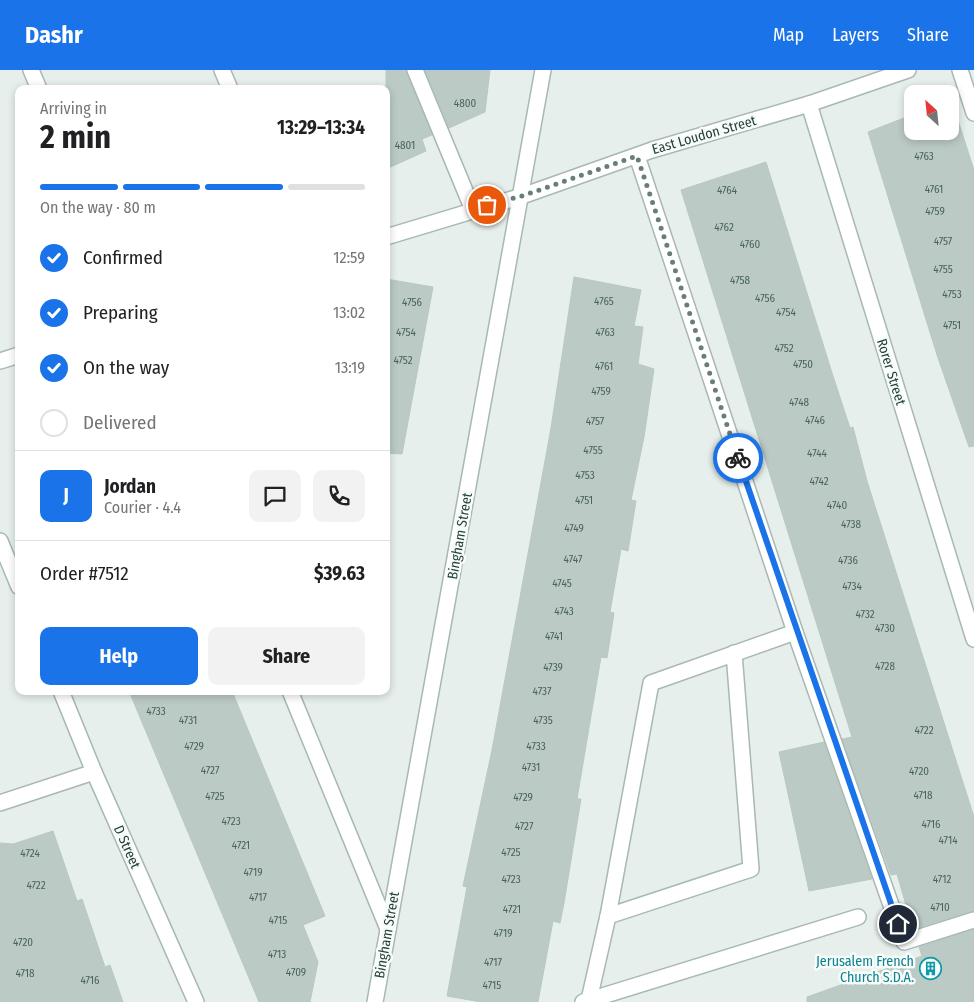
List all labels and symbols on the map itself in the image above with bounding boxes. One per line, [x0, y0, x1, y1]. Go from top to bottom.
north arrow [904, 85, 959, 140]
house number: 4800 [454, 97, 476, 110]
street label: East Loudon Street [650, 112, 758, 158]
house number: 4801 [395, 139, 415, 152]
house number: 4763 [914, 150, 934, 163]
house number: 4761 [925, 183, 943, 196]
pin [466, 184, 508, 226]
house number: 4764 [717, 184, 738, 197]
house number: 4759 [925, 205, 945, 218]
house number: 4762 [714, 221, 734, 234]
house number: 4757 [934, 235, 953, 248]
house number: 4760 [740, 238, 761, 251]
house number: 4755 [933, 263, 953, 276]
house number: 4758 [730, 274, 750, 287]
house number: 4753 [942, 288, 962, 301]
house number: 4756 [755, 292, 776, 305]
house number: 4765 [594, 295, 614, 308]
house number: 4756 [402, 296, 423, 309]
house number: 4754 [776, 306, 797, 319]
house number: 4751 [943, 319, 961, 332]
house number: 4754 [396, 326, 417, 339]
house number: 4763 [595, 326, 615, 339]
street label: Rorer Street [873, 337, 909, 408]
house number: 4752 [774, 342, 794, 355]
house number: 4752 [393, 354, 413, 367]
house number: 4750 [793, 358, 813, 371]
house number: 4761 [595, 360, 613, 373]
house number: 4759 [591, 385, 611, 398]
house number: 4748 [789, 396, 810, 409]
house number: 4746 [805, 414, 826, 427]
house number: 4757 [586, 415, 605, 428]
courier [713, 433, 763, 483]
house number: 4755 [583, 444, 603, 457]
house number: 4744 [807, 447, 828, 460]
house number: 4753 [575, 469, 595, 482]
house number: 4742 [809, 475, 829, 488]
street label: Bingham Street [444, 491, 476, 581]
house number: 4751 [575, 494, 593, 507]
house number: 4740 [827, 499, 847, 512]
house number: 4738 [841, 518, 861, 531]
house number: 4749 [564, 522, 584, 535]
house number: 4747 [564, 553, 583, 566]
house number: 4736 [838, 554, 858, 567]
house number: 4745 [552, 577, 572, 590]
house number: 4734 [842, 580, 863, 593]
house number: 4743 [554, 605, 574, 618]
house number: 4732 [855, 608, 875, 621]
house number: 4730 [875, 622, 895, 635]
house number: 4741 [545, 630, 563, 643]
house number: 4728 [875, 660, 895, 673]
house number: 4739 [543, 661, 563, 674]
house number: 4737 [533, 685, 552, 698]
house number: 4733 [146, 705, 166, 718]
house number: 4731 [179, 714, 197, 727]
house number: 4735 [533, 714, 553, 727]
house number: 4722 [914, 724, 934, 737]
house number: 4729 [184, 740, 204, 753]
house number: 4733 [526, 740, 546, 753]
house number: 4731 [522, 761, 540, 774]
house number: 4727 [201, 764, 220, 777]
house number: 4720 [909, 765, 929, 778]
house number: 4718 [913, 789, 933, 802]
house number: 4725 [205, 790, 225, 803]
house number: 4729 [513, 791, 533, 804]
house number: 4723 [221, 815, 241, 828]
house number: 4716 [921, 818, 941, 831]
house number: 4727 [515, 820, 534, 833]
street label: D Street [110, 823, 144, 872]
house number: 4714 [938, 834, 958, 847]
house number: 4721 [232, 839, 250, 852]
house number: 4725 [501, 846, 521, 859]
house number: 4724 [20, 847, 40, 860]
house number: 4719 [243, 866, 263, 879]
house number: 4723 [501, 873, 521, 886]
house number: 4712 [933, 873, 951, 886]
house number: 4722 [26, 879, 46, 892]
street label: Bingham Street [371, 890, 403, 980]
house number: 4717 [249, 891, 268, 904]
house number: 4710 [930, 901, 950, 914]
house number: 4721 [503, 903, 521, 916]
pin [877, 903, 919, 945]
house number: 4715 [269, 914, 287, 927]
house number: 4719 [493, 927, 513, 940]
house number: 4720 [13, 936, 33, 949]
house number: 4713 [268, 948, 286, 961]
place label: Jerusalem French Church S.D.A. [816, 953, 914, 986]
house number: 4717 [484, 956, 503, 969]
building icon: Jerusalem French Church S.D.A. [918, 957, 942, 981]
house number: 4709 [286, 966, 306, 979]
house number: 4718 [15, 967, 35, 980]
house number: 4716 [80, 974, 100, 987]
house number: 4715 [483, 979, 501, 992]

